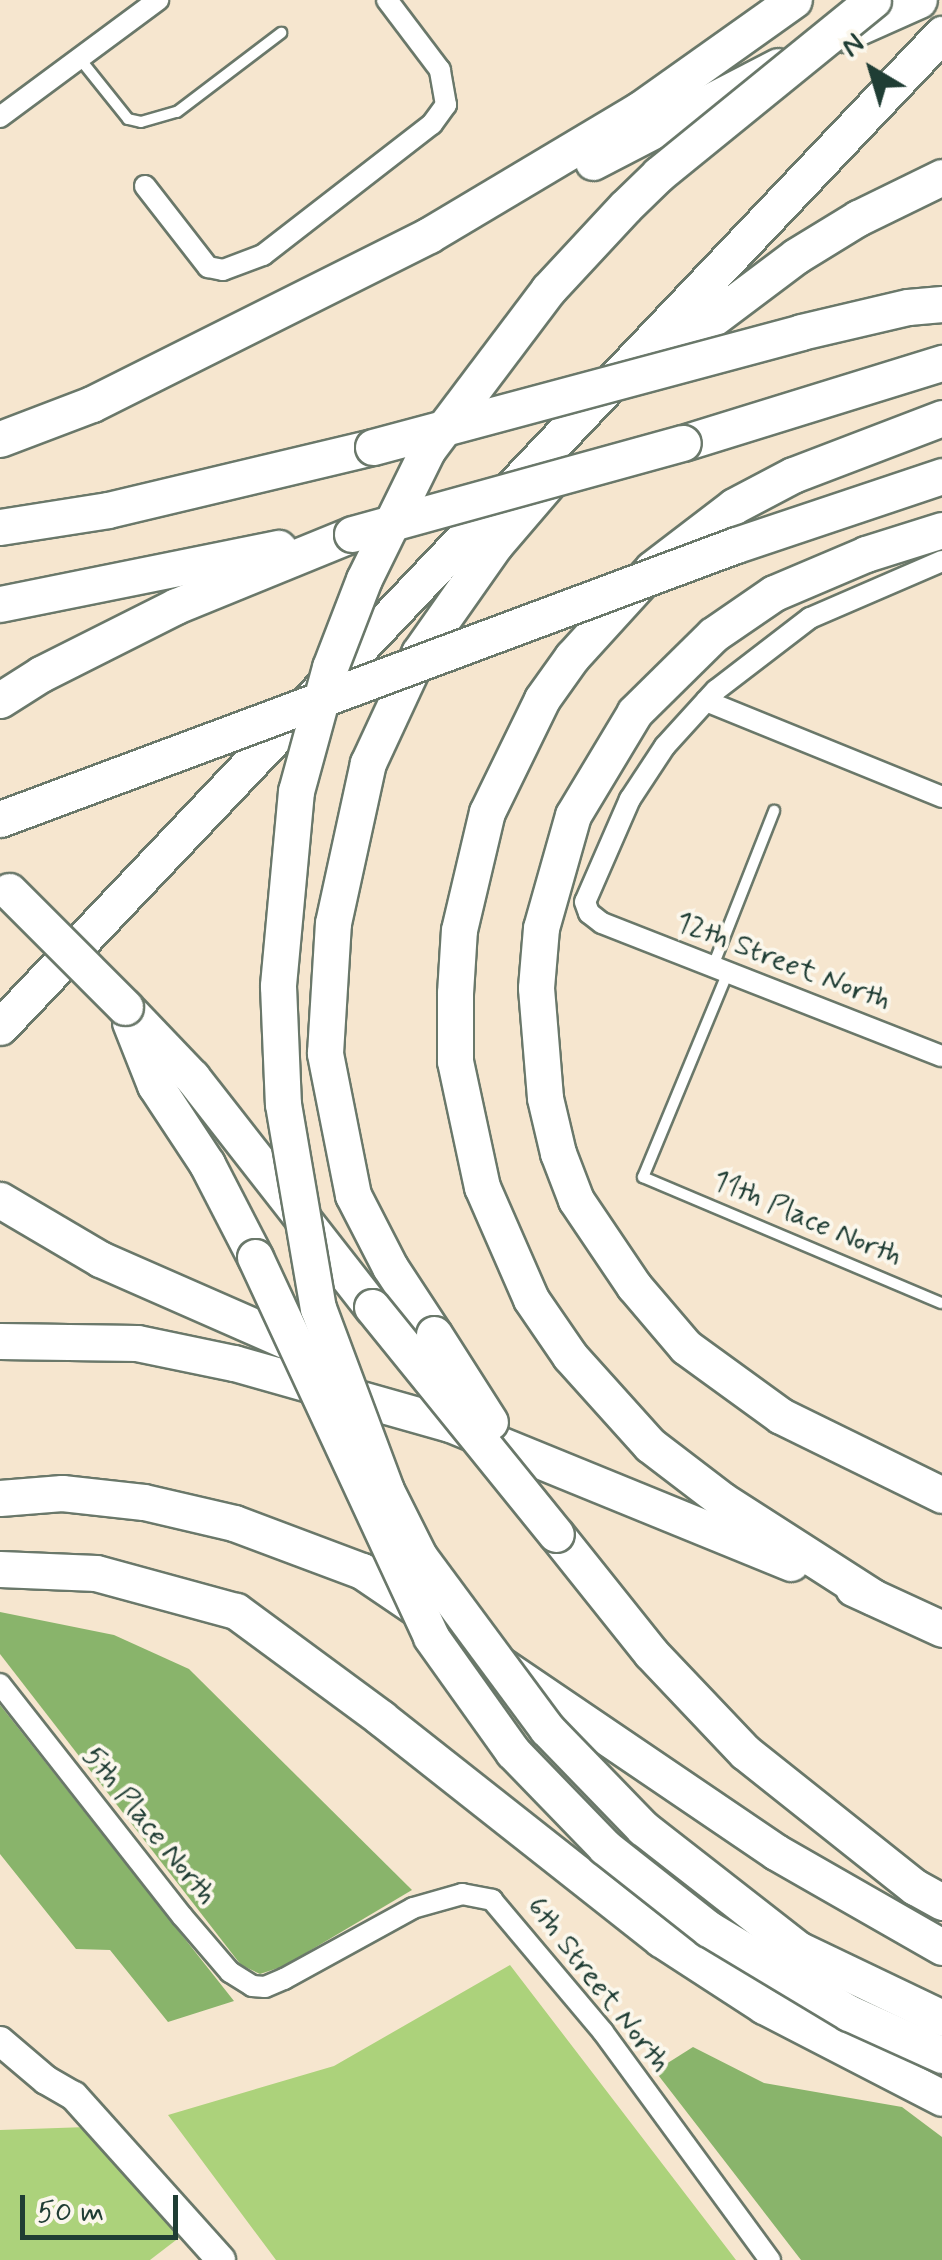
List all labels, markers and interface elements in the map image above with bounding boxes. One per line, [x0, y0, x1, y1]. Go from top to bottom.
north arrow [822, 20, 922, 120]
text: N [834, 26, 872, 66]
street label: 12th Street North [671, 905, 895, 1019]
street label: 11th Place North [706, 1163, 908, 1275]
street label: 5th Place North [74, 1739, 224, 1913]
street label: 6th Street North [518, 1890, 678, 2080]
scale bar [25, 2175, 182, 2237]
text: 50 m [37, 2193, 104, 2232]

